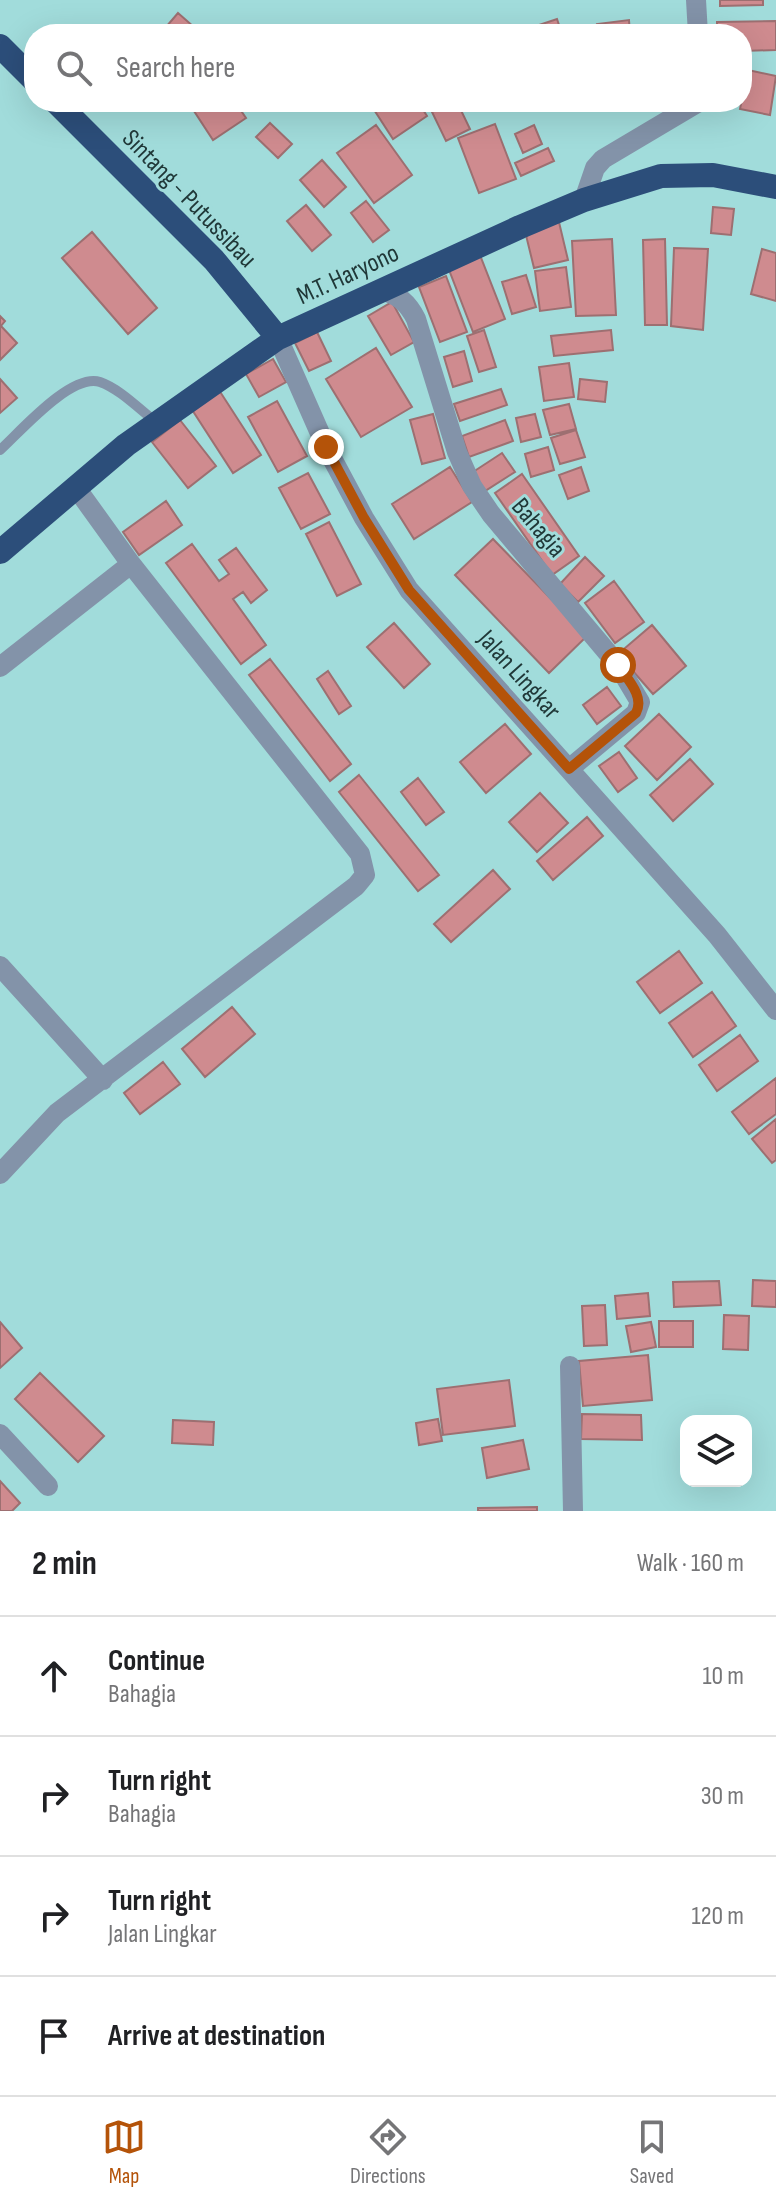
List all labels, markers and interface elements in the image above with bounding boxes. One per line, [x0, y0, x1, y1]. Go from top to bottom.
search box [24, 24, 752, 112]
icon: search [52, 46, 96, 90]
text: Search here [116, 50, 235, 86]
street label: Sintang - Putussibau [115, 124, 263, 274]
street label: M.T. Haryono [292, 238, 404, 312]
route end [308, 429, 344, 465]
street label: Bahagia [504, 492, 572, 564]
street label: Jalan Lingkar [470, 623, 567, 726]
route start [600, 647, 636, 683]
map controls [680, 1415, 752, 1487]
button: layers [680, 1415, 752, 1487]
text: 2 min [32, 1543, 97, 1584]
text: Walk · 160 m [637, 1548, 744, 1579]
text: Continue [108, 1643, 205, 1679]
icon: ahead [32, 1654, 76, 1698]
text: 10 m [702, 1661, 744, 1692]
text: Bahagia [108, 1679, 176, 1710]
text: Turn right [108, 1763, 211, 1799]
icon: right [32, 1774, 76, 1818]
text: 30 m [701, 1781, 744, 1812]
text: Bahagia [108, 1799, 176, 1830]
text: Turn right [108, 1883, 211, 1919]
icon: right [32, 1894, 76, 1938]
text: 120 m [691, 1901, 744, 1932]
text: Jalan Lingkar [108, 1919, 217, 1950]
icon: arrive [32, 2014, 76, 2058]
text: Arrive at destination [108, 2018, 325, 2054]
tab: Map [102, 2115, 146, 2190]
tab: Directions [350, 2115, 426, 2190]
tab: Saved [630, 2115, 674, 2190]

